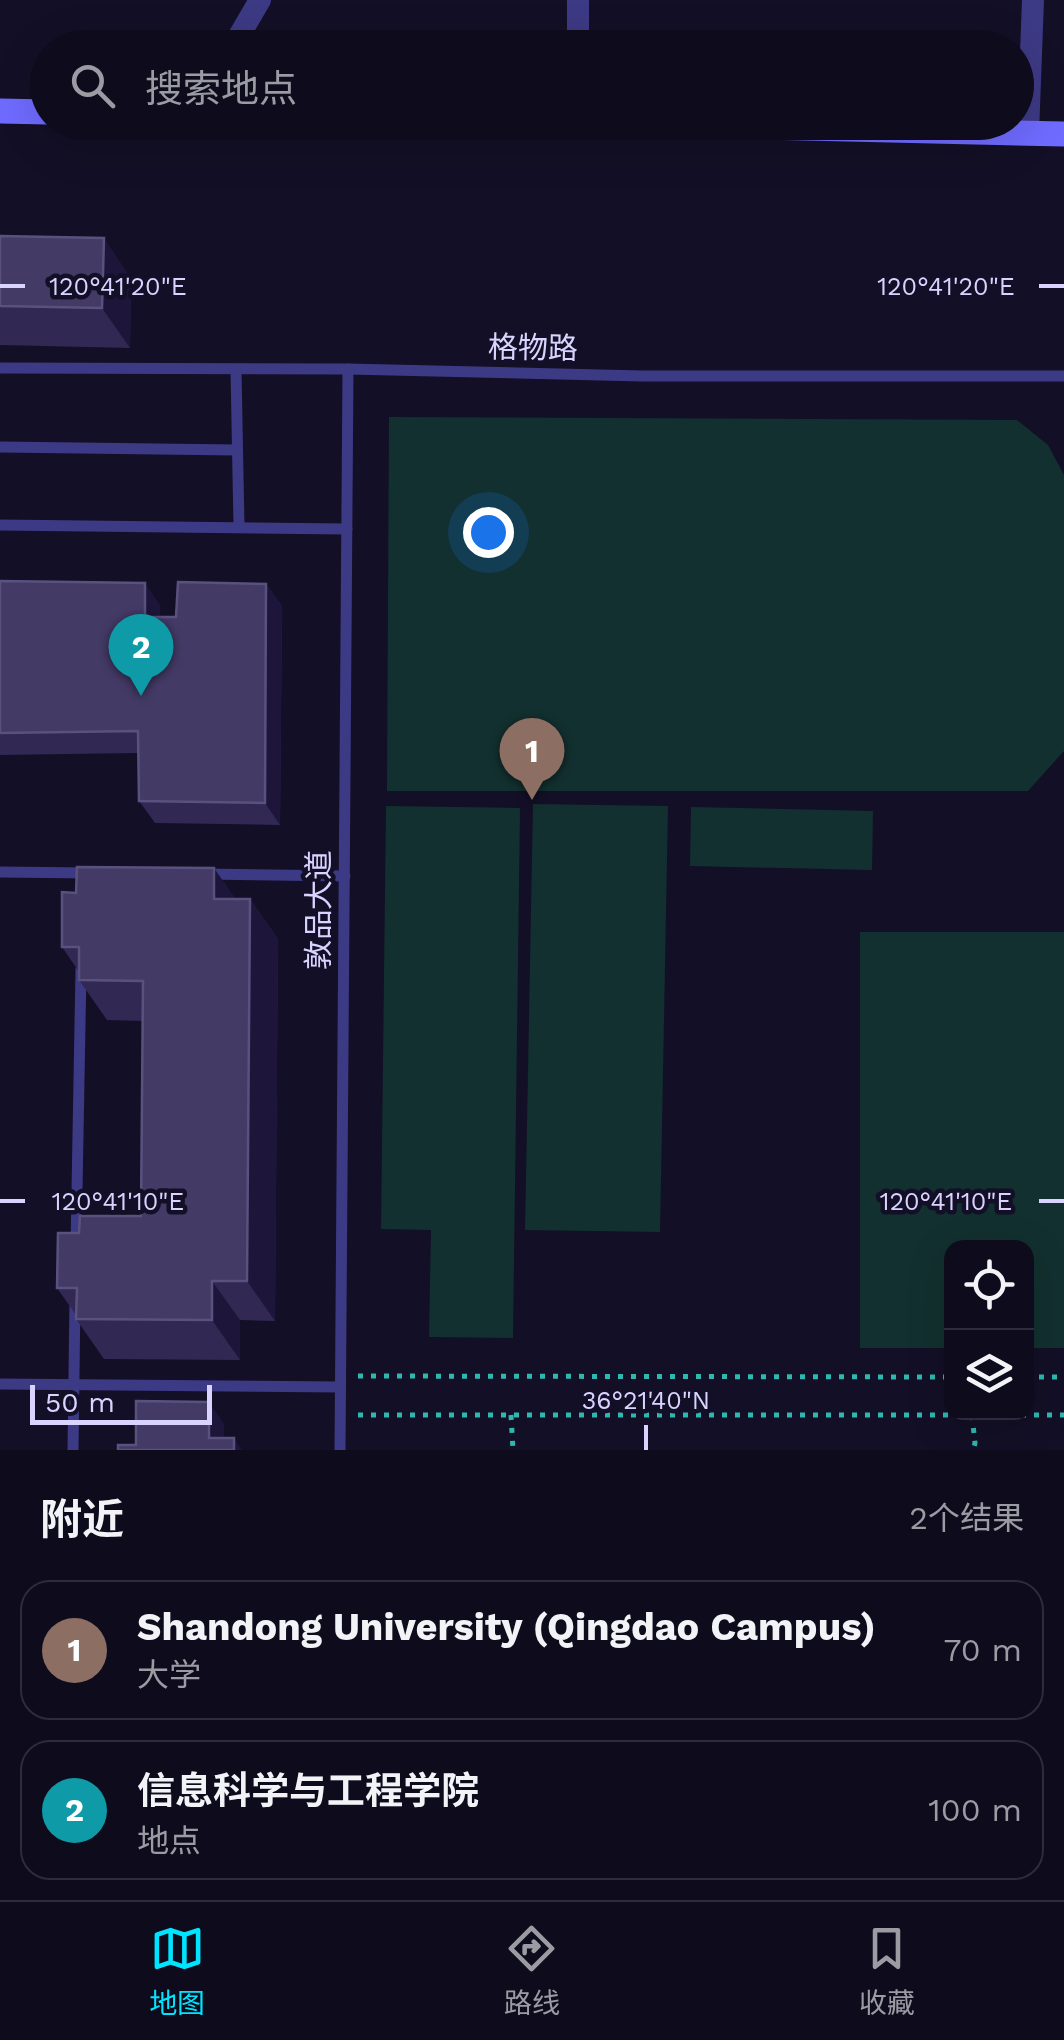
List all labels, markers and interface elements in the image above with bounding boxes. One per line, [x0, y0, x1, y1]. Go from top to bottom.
search box [30, 30, 1034, 140]
icon: search [65, 58, 120, 113]
text: 搜索地点 [145, 67, 297, 111]
text: 120°41'20"E [49, 272, 187, 301]
text: 120°41'20"E [877, 272, 1015, 301]
street label: 格物路 [488, 329, 578, 366]
your location [463, 507, 514, 558]
pin: 2 [108, 614, 174, 696]
pin: 1 [500, 718, 564, 800]
street label: 敦品大道 [301, 850, 336, 970]
text: 120°41'10"E [52, 1187, 184, 1216]
text: 120°41'10"E [880, 1187, 1012, 1216]
map controls [944, 1240, 1034, 1420]
button: locate [944, 1240, 1034, 1330]
button: layers [944, 1330, 1034, 1420]
scale bar [30, 1380, 212, 1424]
text: 50 m [45, 1386, 115, 1419]
text: 36°21'40"N [582, 1386, 710, 1415]
text: 附近 [40, 1495, 124, 1544]
text: 2个结果 [909, 1499, 1024, 1537]
text: Shandong University (Qingdao Campus) [137, 1605, 876, 1649]
text: 1 [68, 1631, 81, 1669]
text: 70 m [943, 1631, 1022, 1669]
text: 大学 [137, 1656, 201, 1694]
text: 信息科学与工程学院 [137, 1769, 479, 1813]
text: 2 [65, 1791, 84, 1829]
text: 100 m [928, 1791, 1022, 1829]
text: 地点 [137, 1822, 201, 1860]
tab: 地图 [149, 1921, 205, 2021]
tab: 路线 [504, 1921, 560, 2021]
tab: 收藏 [859, 1921, 915, 2021]

